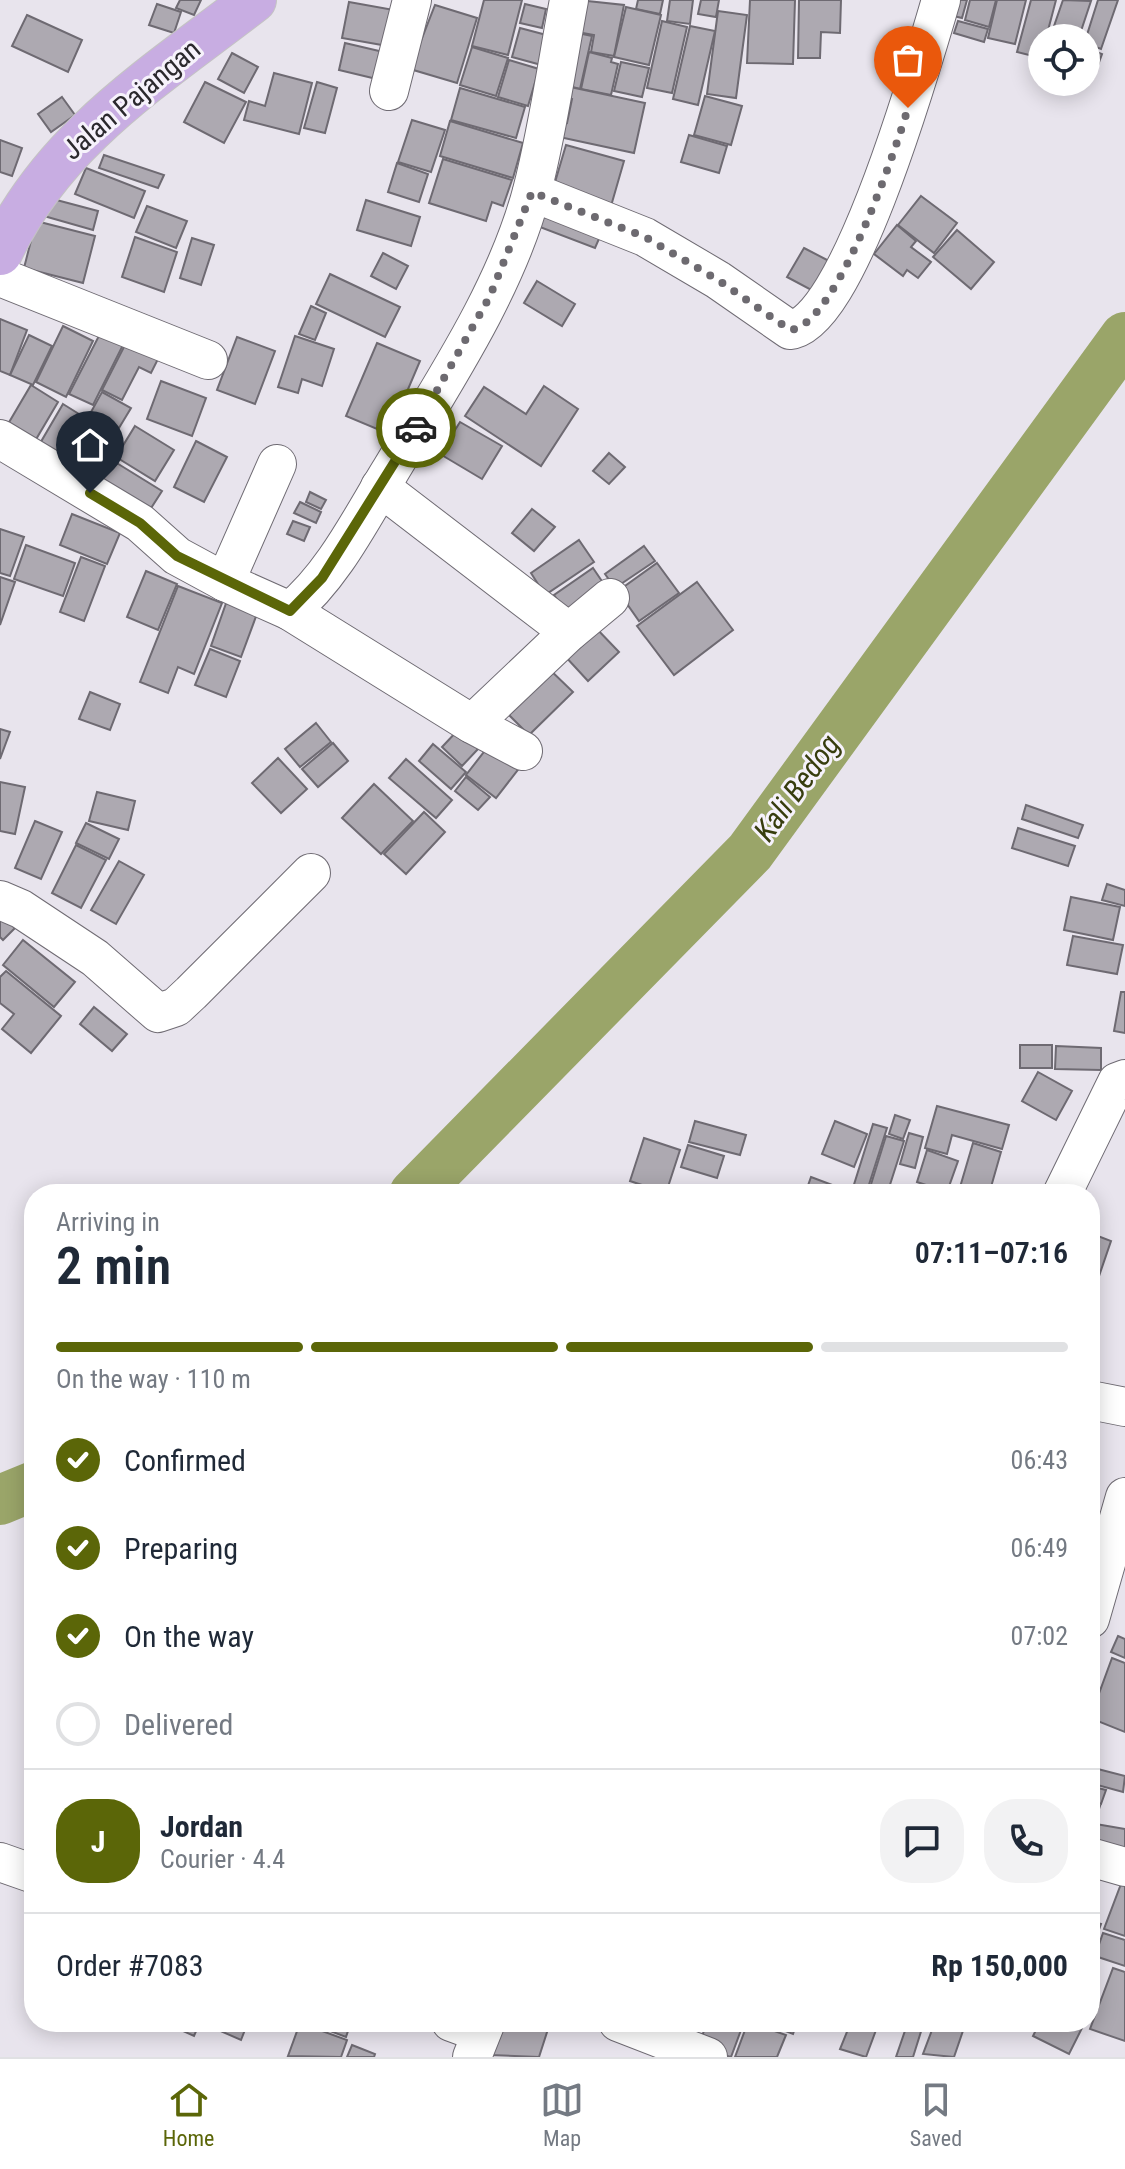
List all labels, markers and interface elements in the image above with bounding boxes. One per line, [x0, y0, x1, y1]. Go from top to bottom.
map controls [1028, 24, 1100, 96]
button: locate [1028, 24, 1100, 96]
pin [874, 26, 942, 108]
street label: Jalan Pajangan [56, 32, 207, 167]
icon: bag [886, 38, 930, 82]
courier [376, 388, 456, 468]
icon: car [394, 406, 438, 450]
pin [56, 411, 124, 493]
icon: home [68, 423, 112, 467]
water label: Kali Bedog [746, 728, 847, 848]
text: Arriving in [56, 1207, 160, 1237]
text: 07:11–07:16 [915, 1235, 1068, 1270]
text: 2 min [56, 1236, 171, 1297]
text: On the way · 110 m [56, 1364, 251, 1394]
icon: check [56, 1438, 100, 1482]
text: Confirmed [124, 1443, 246, 1478]
text: 06:43 [1011, 1445, 1068, 1475]
icon: check [56, 1526, 100, 1570]
text: Preparing [124, 1531, 238, 1566]
text: 06:49 [1011, 1533, 1068, 1563]
icon: check [56, 1614, 100, 1658]
text: On the way [124, 1619, 254, 1654]
text: 07:02 [1011, 1621, 1068, 1651]
text: Delivered [124, 1707, 233, 1742]
button: chat [880, 1799, 964, 1883]
button: phone [984, 1799, 1068, 1883]
text: Jordan [160, 1809, 243, 1844]
text: J [91, 1824, 105, 1859]
text: Courier · 4.4 [160, 1844, 285, 1874]
text: Order #7083 [56, 1948, 204, 1983]
text: Rp 150,000 [931, 1948, 1068, 1983]
tab: Home [163, 2078, 214, 2151]
tab: Map [540, 2078, 584, 2151]
tab: Saved [910, 2078, 962, 2151]

